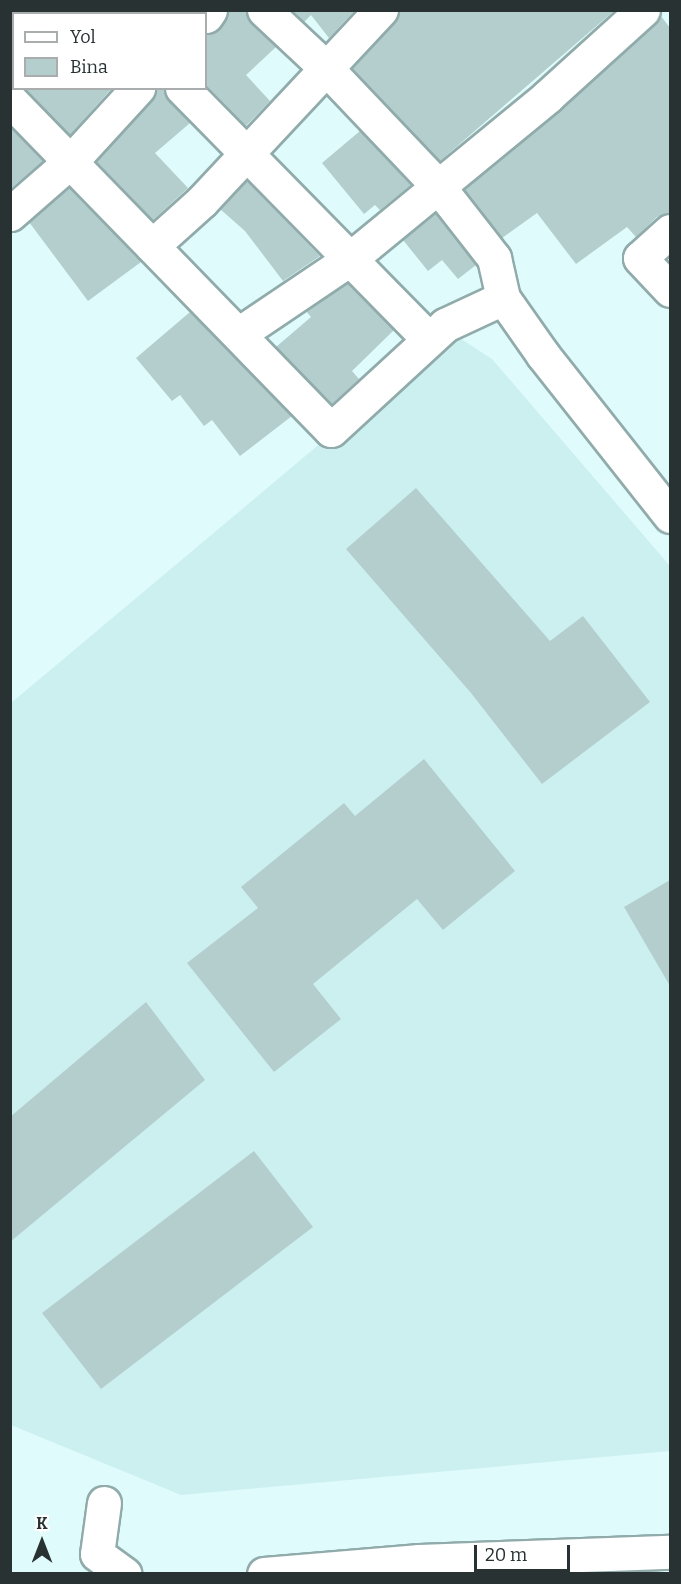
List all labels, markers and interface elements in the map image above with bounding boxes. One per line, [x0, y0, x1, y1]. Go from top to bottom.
legend [12, 12, 207, 90]
text: Yol [70, 26, 96, 48]
text: Bina [70, 56, 108, 78]
north arrow [12, 1512, 72, 1572]
text: K [36, 1514, 48, 1533]
scale bar [477, 1533, 573, 1571]
text: 20 m [485, 1544, 527, 1566]

